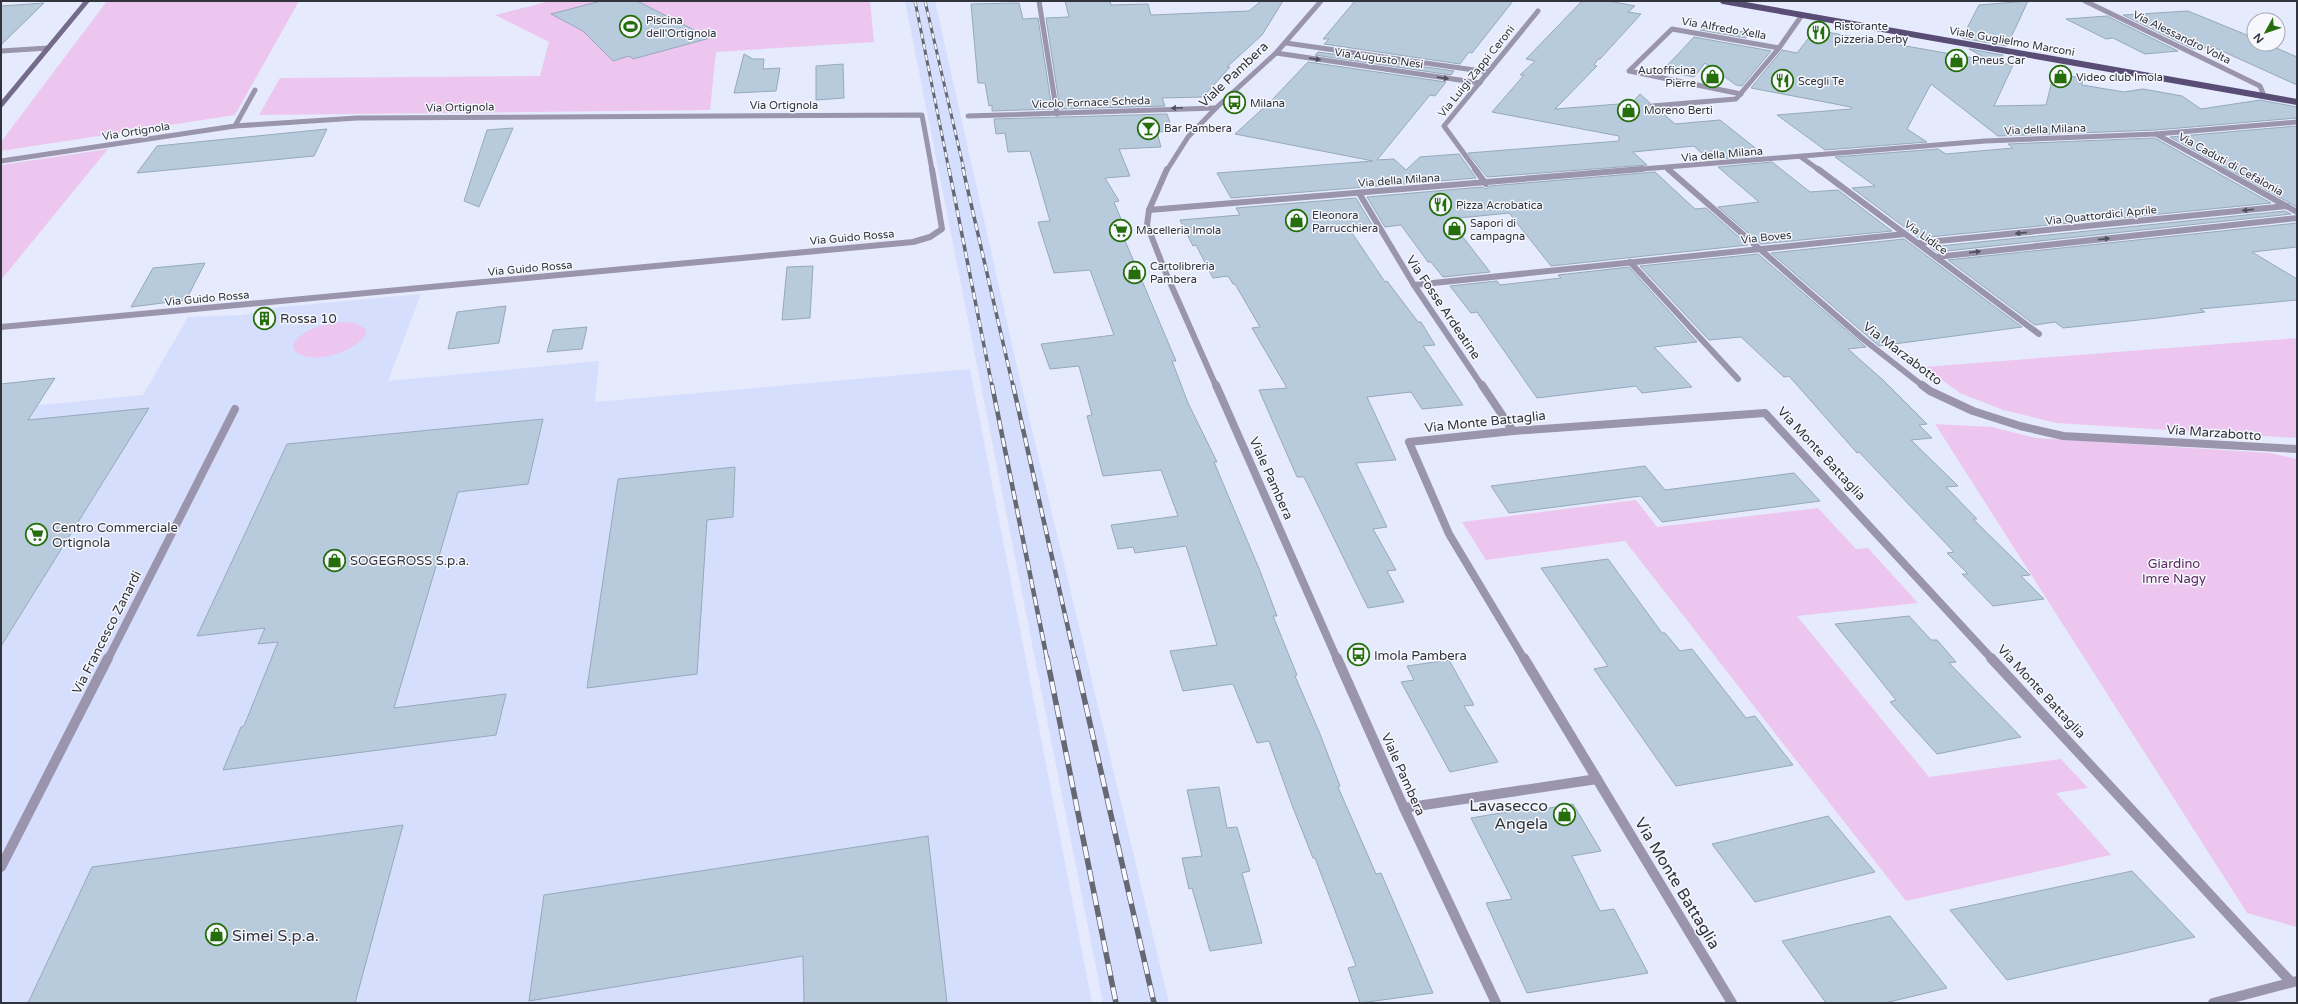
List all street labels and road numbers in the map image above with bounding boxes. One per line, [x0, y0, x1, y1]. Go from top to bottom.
street label: Via Alessandro Volta [2131, 8, 2233, 67]
street label: Via Alfredo Xella [1680, 15, 1767, 42]
street label: Via Luigi Zappi Ceroni [1435, 23, 1517, 120]
street label: Viale Guglielmo Marconi [1948, 24, 2076, 59]
street label: Viale Pambera [1196, 39, 1272, 111]
street label: Via Augusto Nesi [1334, 46, 1424, 71]
street label: Vicolo Fornace Scheda [1031, 94, 1151, 111]
street label: Via Ortignola [750, 99, 818, 112]
street label: Via Ortignola [426, 100, 494, 115]
street label: Via Ortignola [101, 120, 171, 143]
street label: Via della Milana [2004, 122, 2086, 137]
street label: Via Caduti di Cefalonia [2176, 130, 2286, 199]
street label: Via della Milana [1681, 144, 1763, 165]
street label: Via della Milana [1358, 171, 1440, 190]
street label: Via Quattordici Aprile [2045, 203, 2157, 228]
street label: Via Lidice [1902, 217, 1950, 257]
street label: Via Guido Rossa [809, 227, 895, 248]
street label: Via Boves [1740, 228, 1792, 247]
street label: Via Fosse Ardeatine [1402, 253, 1484, 363]
street label: Via Guido Rossa [487, 258, 573, 279]
street label: Via Guido Rossa [164, 288, 250, 309]
street label: Via Marzabotto [1860, 319, 1945, 389]
street label: Via Monte Battaglia [1774, 404, 1869, 504]
street label: Via Monte Battaglia [1424, 408, 1547, 436]
street label: Via Marzabotto [2166, 422, 2262, 444]
street label: Viale Pambera [1246, 435, 1296, 522]
street label: Via Francesco Zanardi [69, 568, 145, 697]
street label: Via Monte Battaglia [1994, 642, 2089, 742]
street label: Viale Pambera [1378, 731, 1428, 818]
street label: Via Monte Battaglia [1630, 814, 1724, 953]

